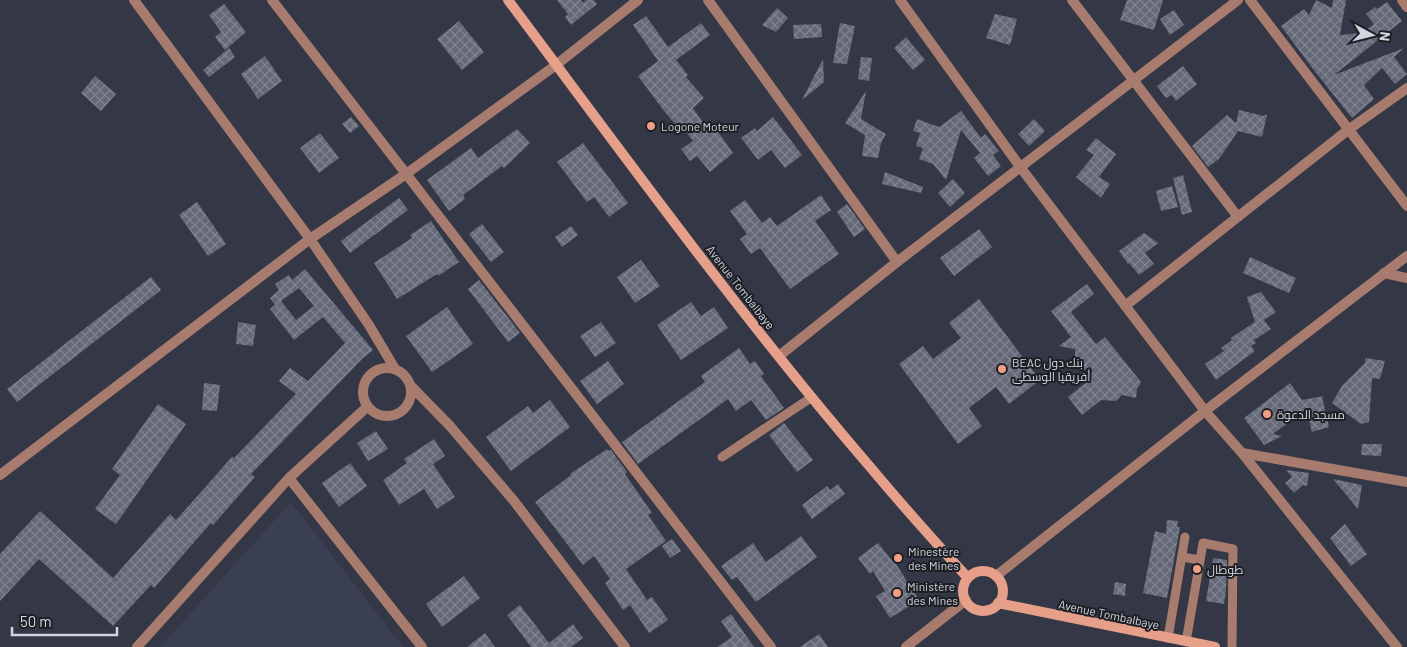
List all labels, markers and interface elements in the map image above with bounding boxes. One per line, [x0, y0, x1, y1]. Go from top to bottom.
north arrow [1347, 10, 1397, 60]
text: N [1376, 31, 1394, 42]
place label: Logone Moteur [661, 119, 740, 133]
marker: Logone Moteur [645, 120, 657, 132]
street label: Avenue Tombalbaye [704, 242, 778, 332]
place label: BEAC بنك دول أفريقيا الوسطى [1012, 355, 1090, 384]
marker: BEAC بنك دول أفريقيا الوسطى [996, 363, 1008, 375]
place label: مسجد الدعوة [1277, 407, 1345, 422]
marker: مسجد الدعوة [1261, 408, 1273, 420]
place label: Minestère des Mines [908, 544, 959, 572]
marker: Minestère des Mines [892, 552, 904, 564]
place label: طوطال [1207, 562, 1243, 577]
marker: طوطال [1191, 563, 1203, 575]
place label: Ministère des Mines [907, 579, 958, 607]
marker: Ministère des Mines [891, 587, 903, 599]
street label: Avenue Tombalbaye [1057, 596, 1161, 632]
scale bar [12, 604, 118, 636]
text: 50 m [20, 612, 52, 630]

